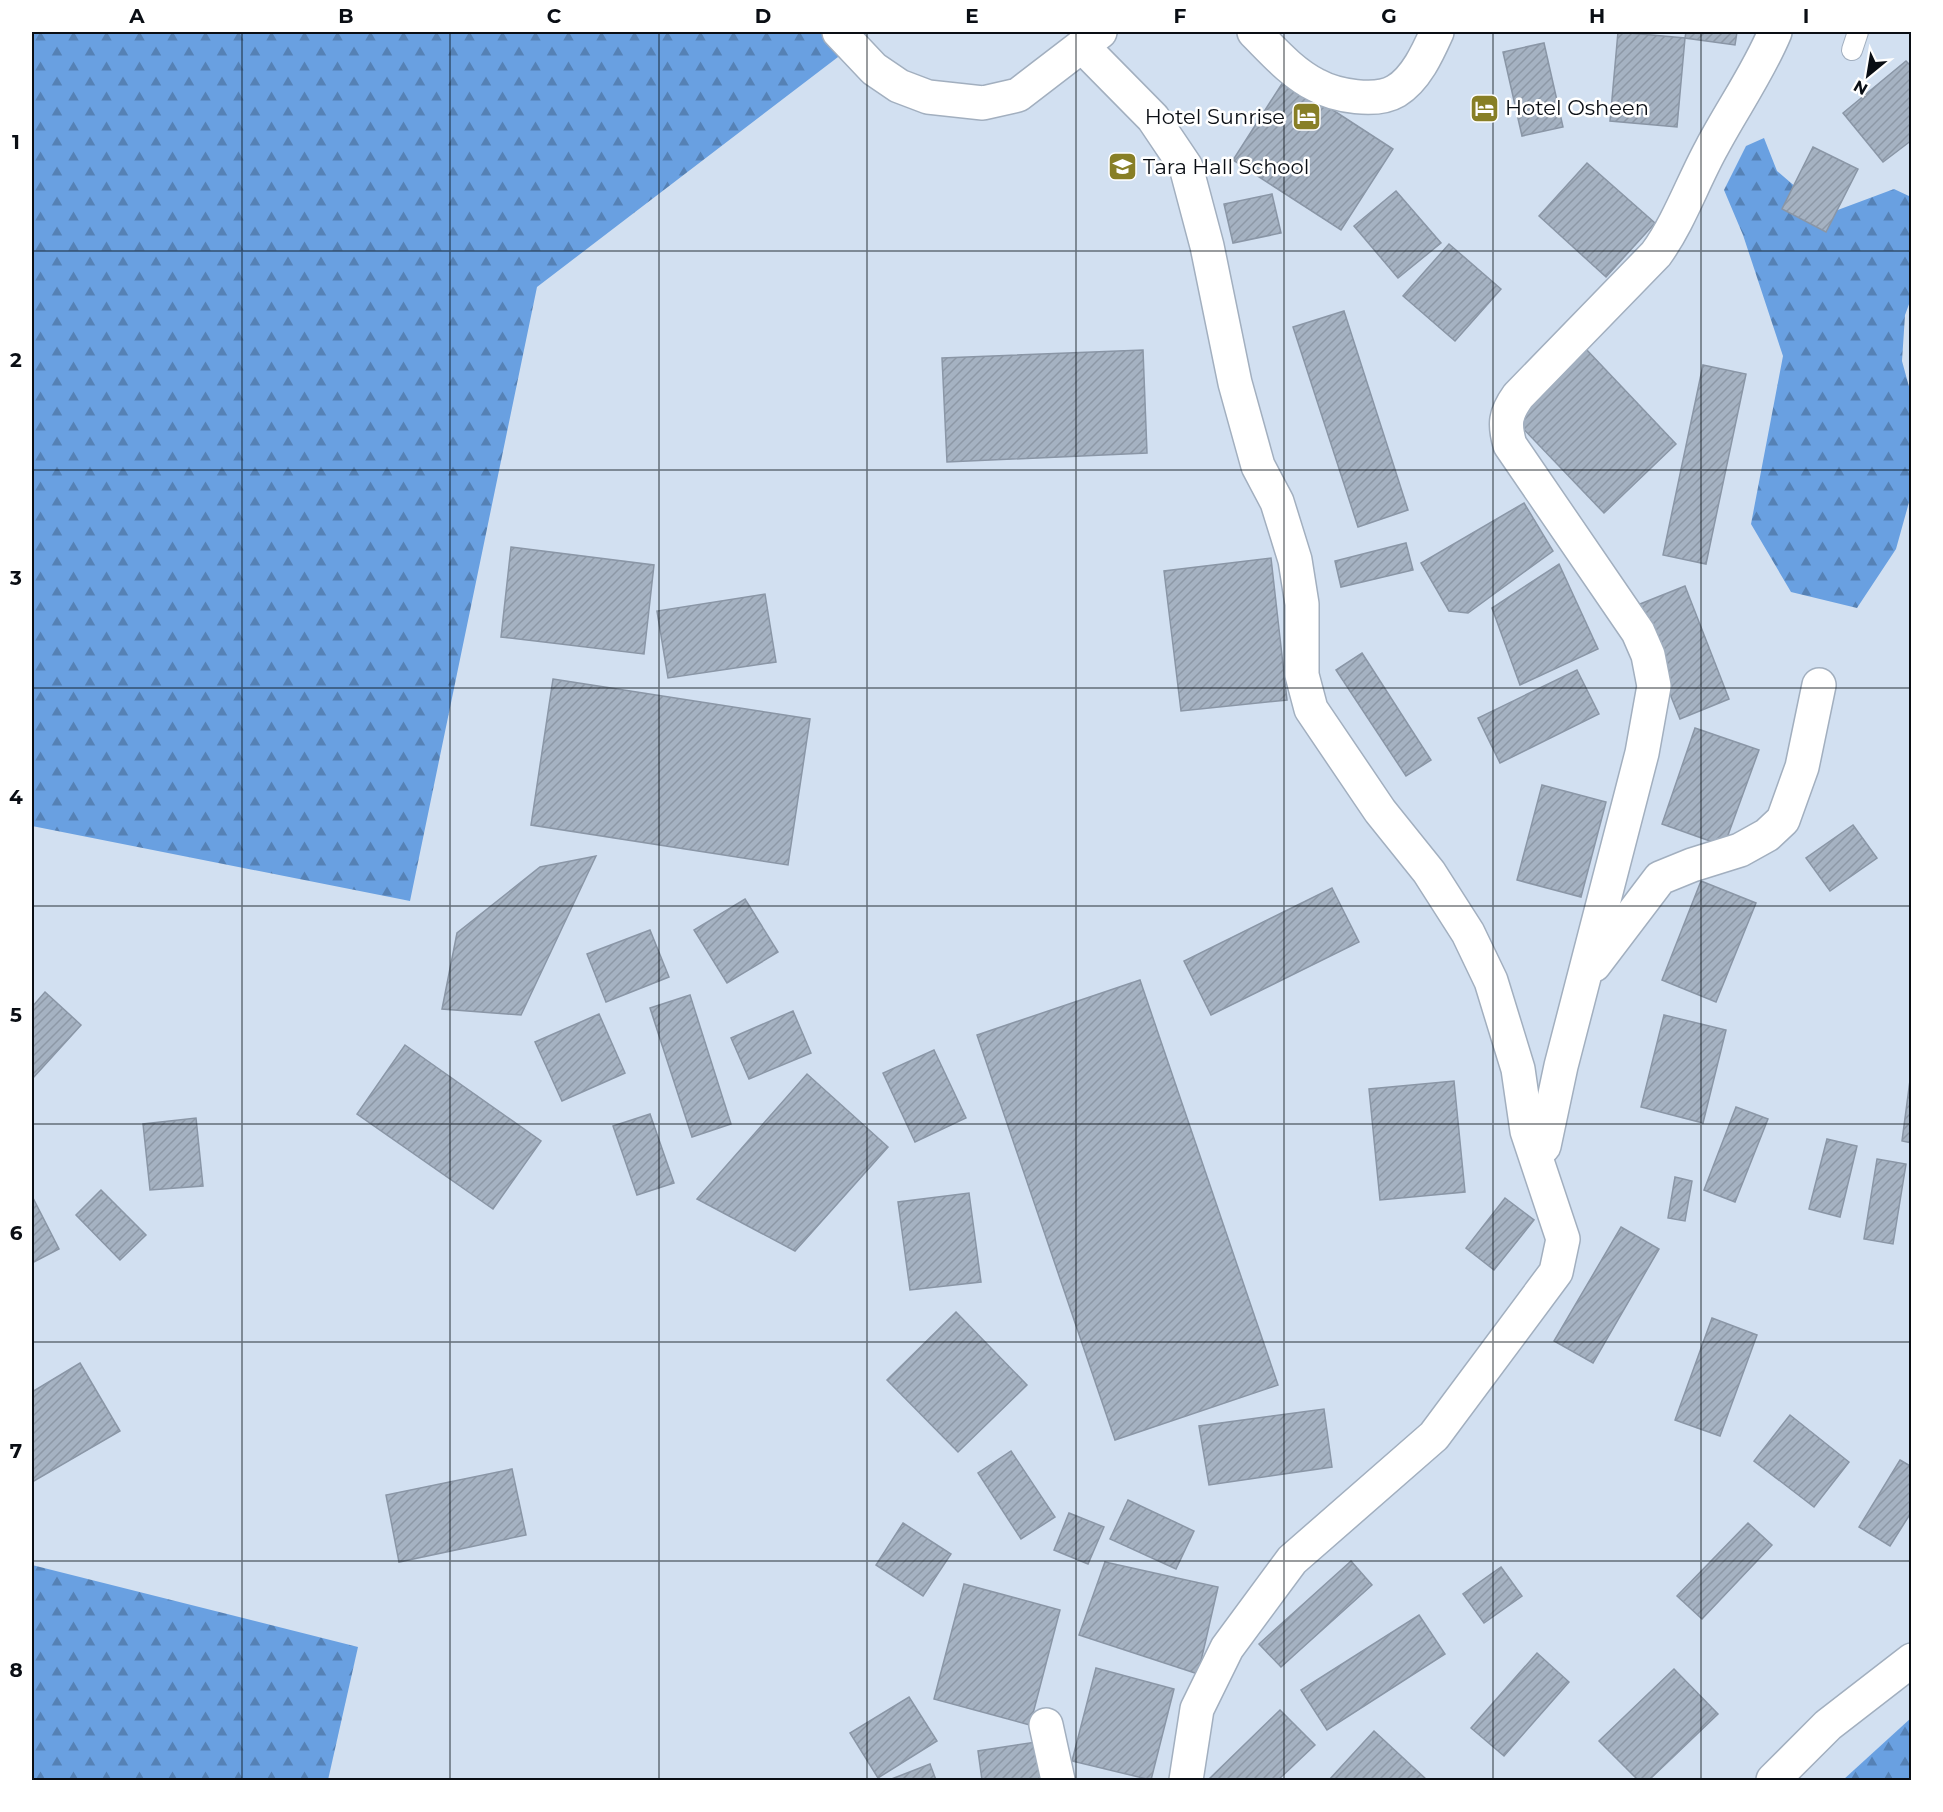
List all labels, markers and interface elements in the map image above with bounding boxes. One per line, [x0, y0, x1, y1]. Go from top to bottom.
text: A [128, 4, 145, 28]
text: B [338, 4, 354, 28]
text: C [547, 4, 562, 28]
text: D [755, 4, 771, 28]
text: E [965, 4, 979, 28]
text: F [1174, 4, 1187, 28]
text: G [1381, 4, 1397, 28]
text: H [1589, 4, 1605, 28]
text: I [1803, 4, 1809, 28]
north arrow [1838, 45, 1898, 105]
text: N [1850, 76, 1871, 99]
hotel icon: Hotel Osheen [1468, 92, 1500, 124]
place label: Hotel Osheen [1505, 95, 1649, 120]
hotel icon: Hotel Sunrise [1290, 101, 1322, 133]
place label: Hotel Sunrise [1145, 104, 1285, 129]
text: 1 [12, 130, 20, 154]
school or university icon: Tara Hall School [1106, 151, 1138, 183]
place label: Tara Hall School [1143, 154, 1309, 179]
text: 2 [10, 348, 22, 372]
text: 3 [9, 566, 22, 590]
text: 4 [9, 785, 23, 809]
text: 5 [10, 1003, 22, 1027]
text: 6 [10, 1221, 23, 1245]
text: 7 [10, 1439, 22, 1463]
text: 8 [9, 1658, 23, 1682]

